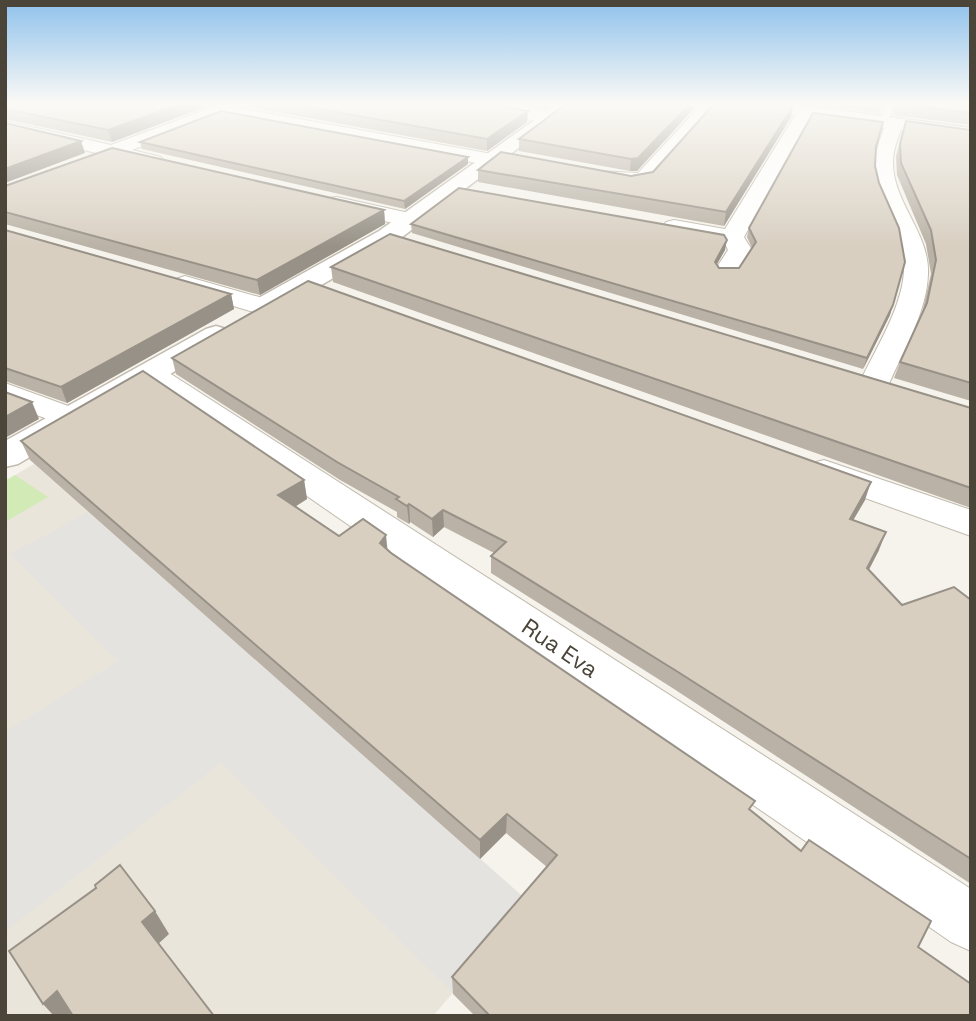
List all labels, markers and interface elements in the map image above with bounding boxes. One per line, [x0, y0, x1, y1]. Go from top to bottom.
street label: Rua Eva [516, 612, 604, 684]

